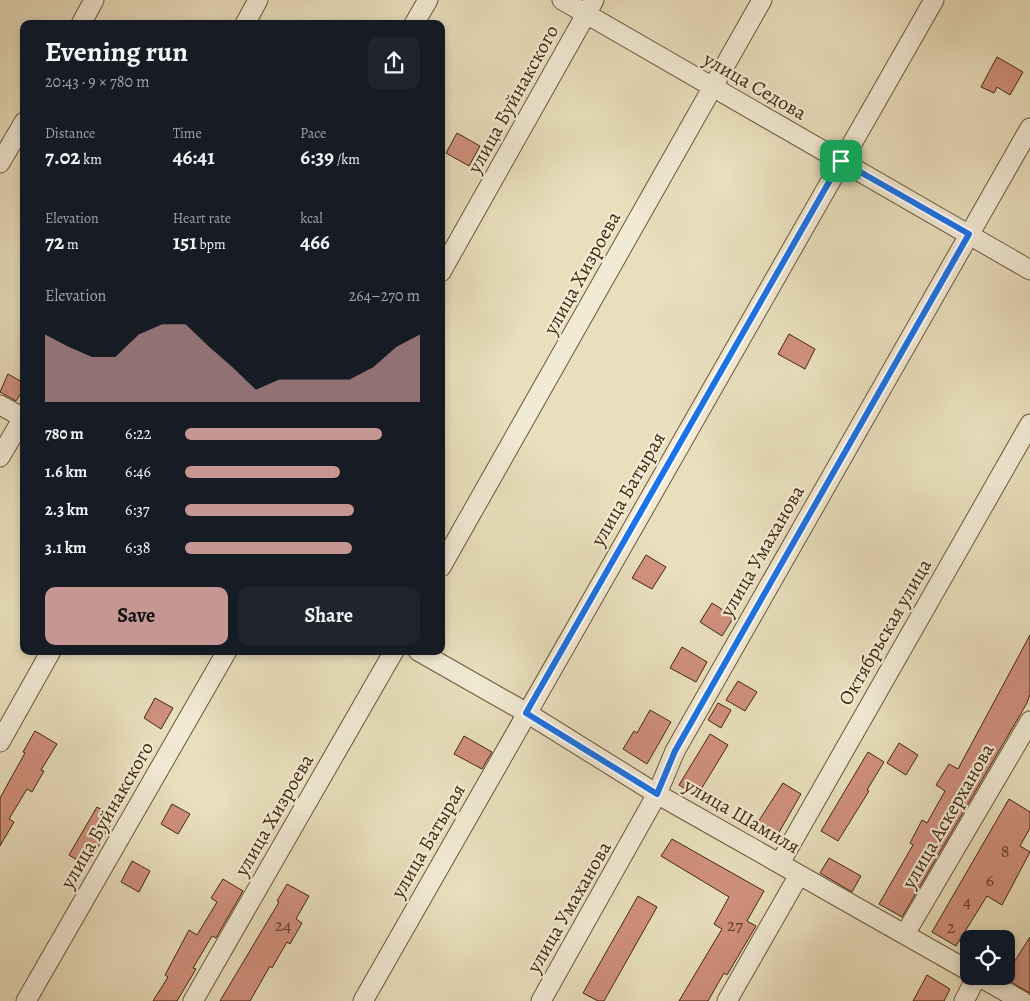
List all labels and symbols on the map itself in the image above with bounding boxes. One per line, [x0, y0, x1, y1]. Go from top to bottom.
street label: улица Буйнакского [461, 20, 565, 179]
street label: улица Седова [698, 45, 812, 127]
pin [820, 140, 862, 182]
street label: улица Хизроева [537, 206, 627, 340]
street label: улица Батырая [584, 427, 672, 552]
street label: улица Умаханова [713, 480, 811, 622]
street label: Октябрьская улица [832, 553, 938, 710]
street label: улица Буйнакского [53, 736, 160, 894]
street label: улица Аскерханова [895, 738, 1001, 894]
street label: улица Хизроева [228, 748, 320, 882]
street label: улица Шамиля [678, 771, 805, 860]
street label: улица Батырая [384, 779, 472, 904]
street label: улица Умаханова [520, 836, 618, 978]
house number: 8 [1001, 839, 1009, 863]
house number: 6 [986, 868, 994, 892]
house number: 4 [963, 889, 971, 913]
house number: 24 [275, 913, 291, 937]
house number: 27 [727, 913, 743, 937]
house number: 2 [947, 915, 956, 939]

